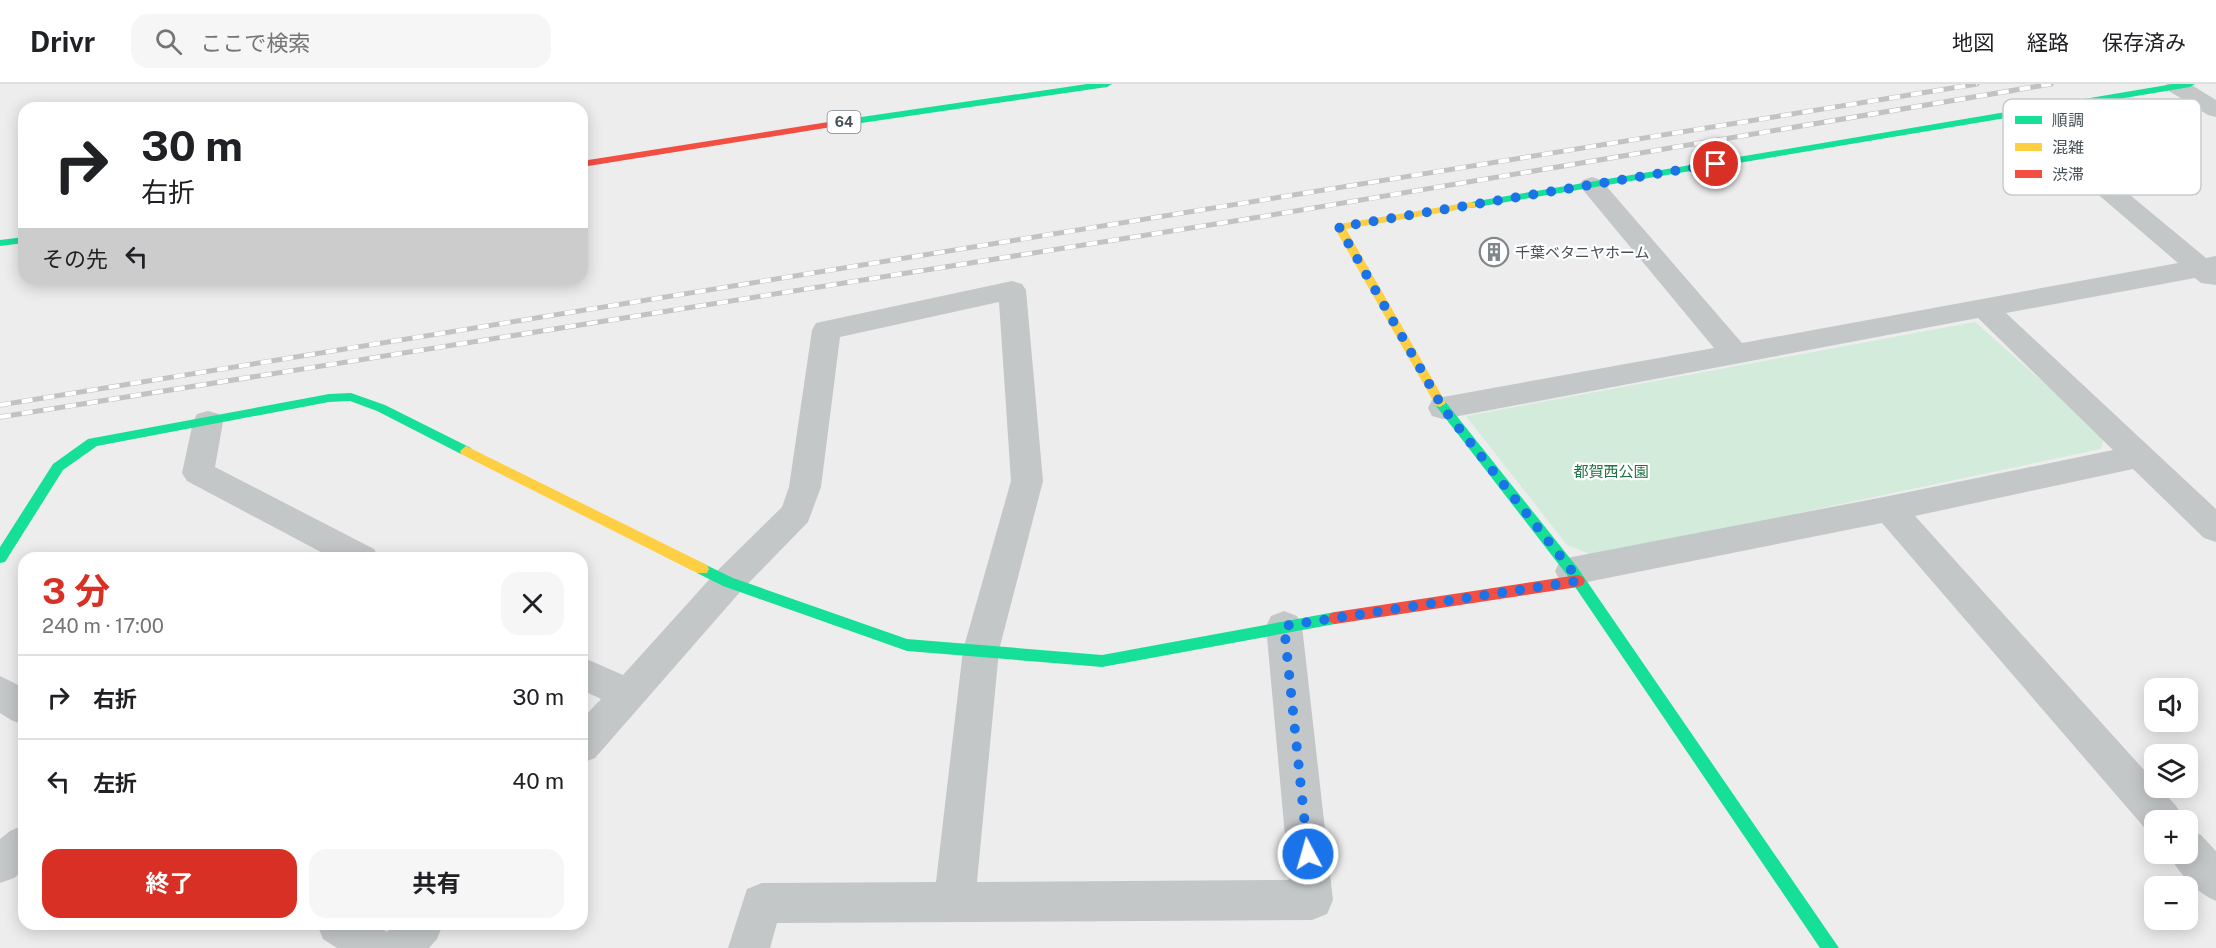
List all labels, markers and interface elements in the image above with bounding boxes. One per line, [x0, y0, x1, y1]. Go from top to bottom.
search box [131, 14, 551, 68]
text: Drivr [30, 25, 95, 58]
icon: search [152, 25, 185, 58]
text: ここで検索 [200, 30, 310, 56]
text: 地図 [1952, 30, 1994, 55]
text: 経路 [2027, 30, 2069, 55]
text: 保存済み [2102, 30, 2186, 55]
legend [2003, 99, 2201, 195]
road number: 64 [828, 111, 860, 133]
text: 順調 [2052, 111, 2084, 130]
text: 30 m [141, 121, 243, 170]
icon: right [42, 126, 120, 204]
pin [1690, 138, 1741, 189]
text: 混雑 [2052, 138, 2084, 157]
icon: arrive [1699, 147, 1732, 180]
text: 渋滞 [2052, 165, 2084, 184]
text: 右折 [141, 176, 195, 208]
building icon: 千葉ベタニヤホーム [1478, 236, 1510, 268]
icon: left [120, 240, 153, 273]
place label: 千葉ベタニヤホーム [1515, 244, 1650, 261]
text: その先 [42, 246, 108, 272]
park label: 都賀西公園 [1573, 463, 1649, 480]
text: 3 分 [42, 570, 110, 612]
button: close [501, 572, 564, 635]
text: 240 m · 17:00 [42, 614, 164, 638]
map controls [2144, 678, 2198, 930]
button: sound [2144, 678, 2198, 732]
icon: right [42, 681, 75, 714]
text: 30 m [512, 684, 564, 710]
text: 右折 [93, 686, 137, 712]
button: layers [2144, 744, 2198, 798]
icon: left [42, 765, 75, 798]
text: 40 m [512, 768, 564, 794]
text: 左折 [93, 770, 137, 796]
button: + [2144, 810, 2198, 864]
position arrow [1276, 822, 1340, 886]
button: 終了 [42, 849, 297, 918]
button: 共有 [309, 849, 564, 918]
button: − [2144, 876, 2198, 930]

